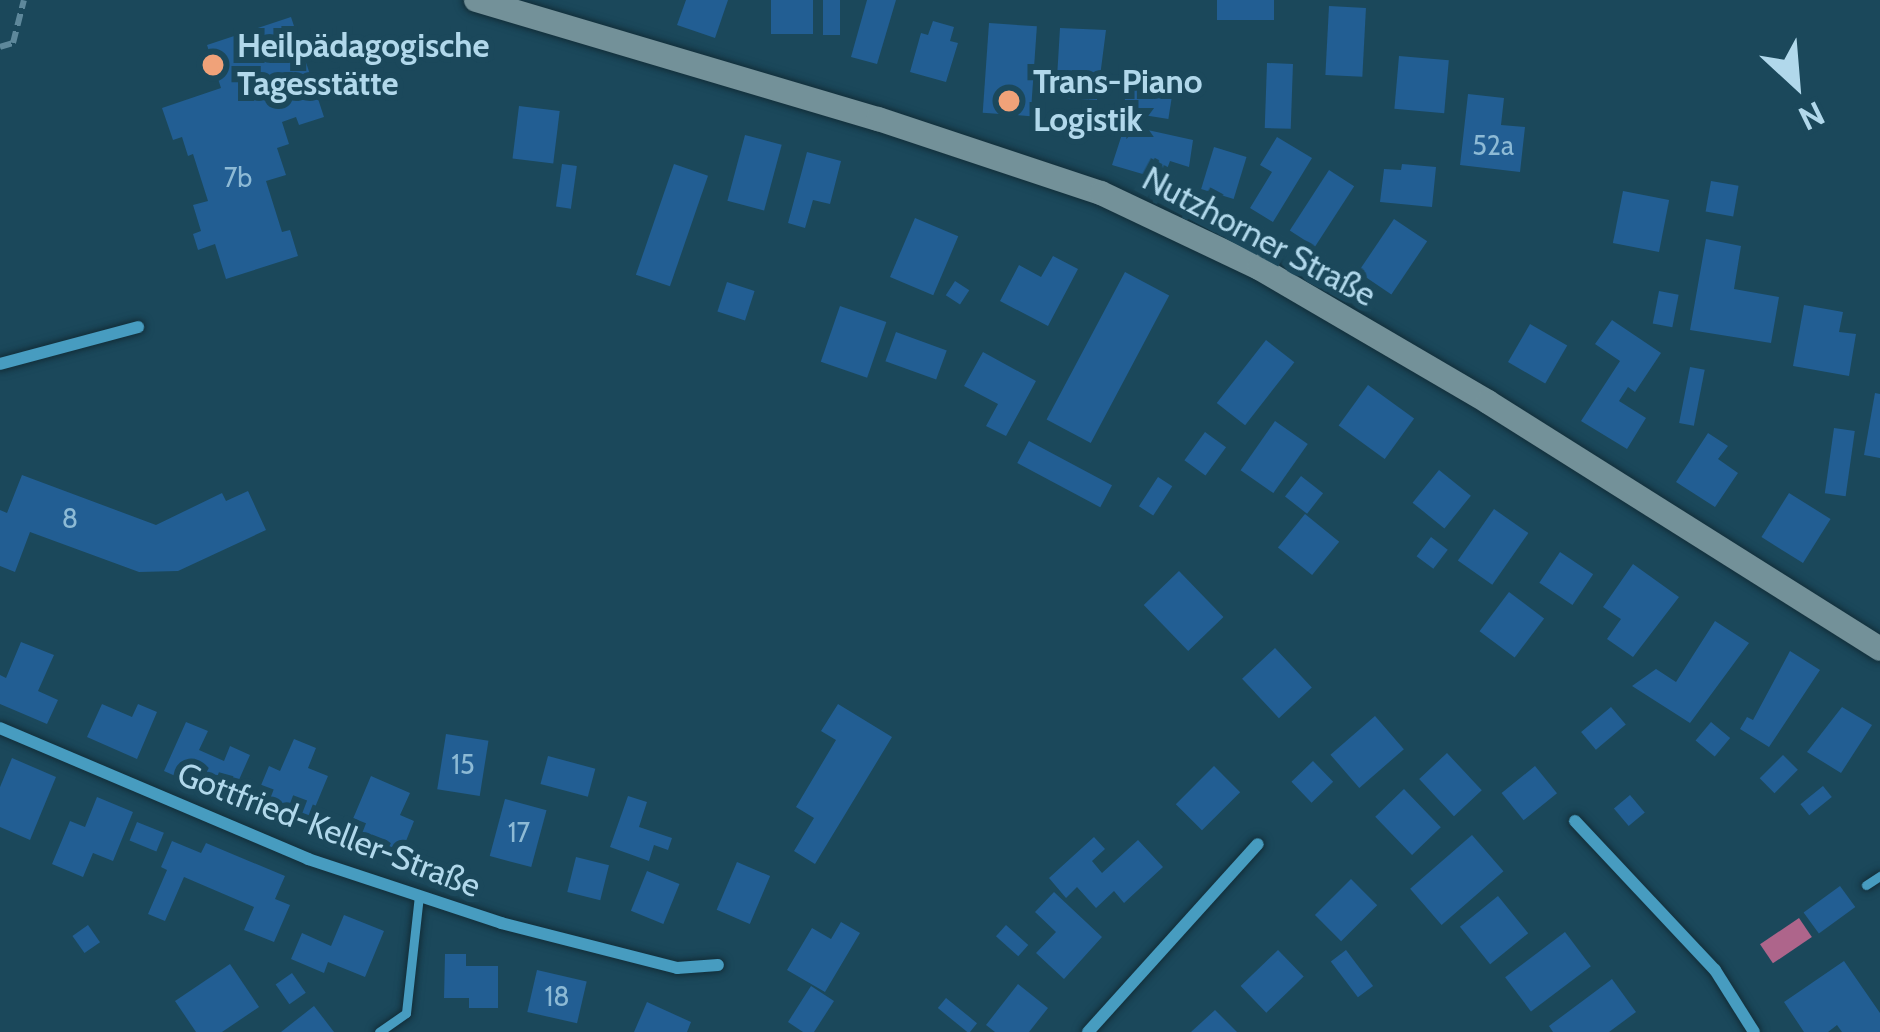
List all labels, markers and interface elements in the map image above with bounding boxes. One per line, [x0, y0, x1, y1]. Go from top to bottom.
north arrow [1736, 24, 1856, 144]
place label: Heilpädagogische Tagesstätte [237, 26, 489, 104]
marker: Heilpädagogische Tagesstätte [200, 52, 226, 78]
place label: Trans-Piano Logistik [1033, 62, 1202, 140]
marker: Trans-Piano Logistik [996, 88, 1022, 114]
text: N [1793, 93, 1831, 139]
house number: 52a [1472, 130, 1514, 162]
street label: Nutzhorner Straße [1136, 159, 1382, 315]
house number: 7b [224, 162, 252, 194]
house number: 8 [62, 503, 78, 535]
house number: 15 [451, 749, 475, 781]
street label: Gottfried-Keller-Straße [172, 754, 486, 906]
house number: 17 [508, 817, 530, 849]
house number: 18 [544, 981, 570, 1013]

